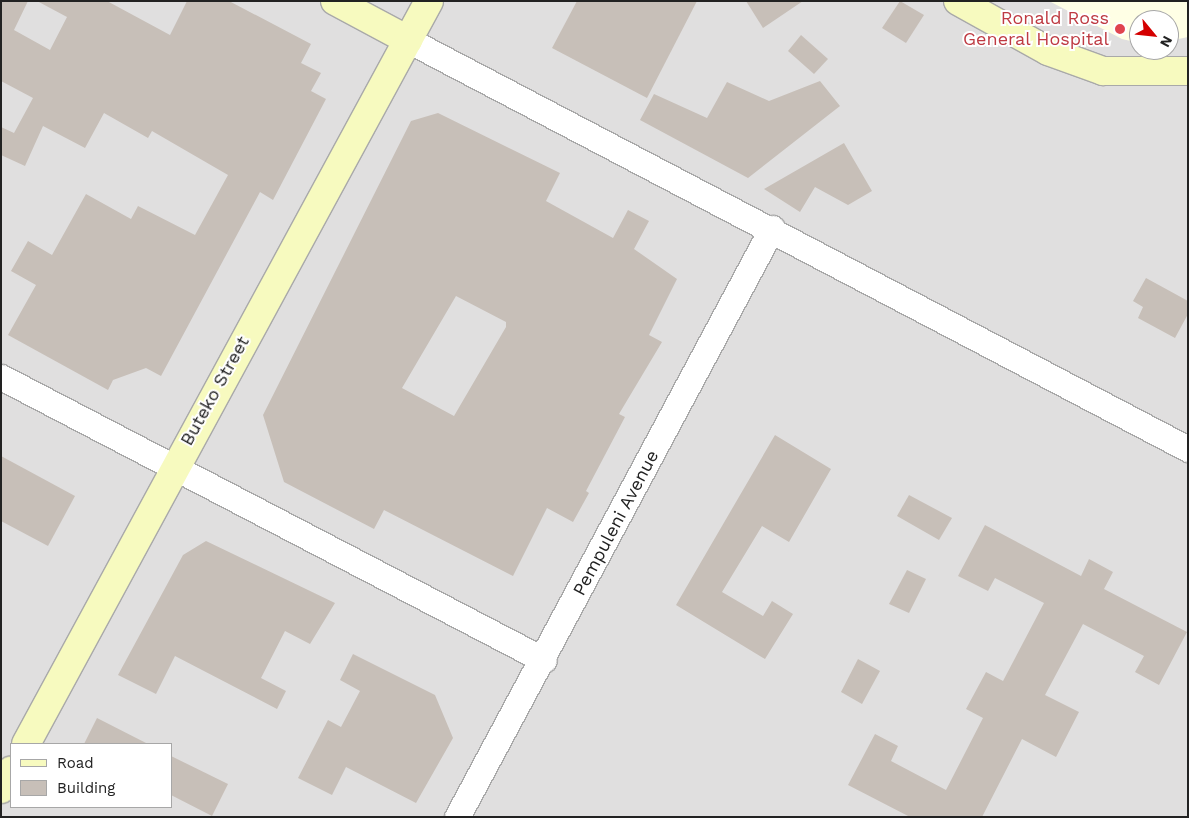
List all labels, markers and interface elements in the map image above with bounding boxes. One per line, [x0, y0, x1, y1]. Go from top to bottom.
place label: Ronald Ross General Hospital [962, 8, 1109, 50]
north arrow [1129, 10, 1179, 60]
marker: Ronald Ross General Hospital [1113, 22, 1127, 36]
text: N [1157, 33, 1176, 50]
street label: Buteko Street [176, 333, 254, 449]
street label: Pempuleni Avenue [568, 446, 664, 600]
legend [10, 743, 172, 808]
text: Road [57, 754, 94, 772]
text: Building [57, 779, 115, 797]

